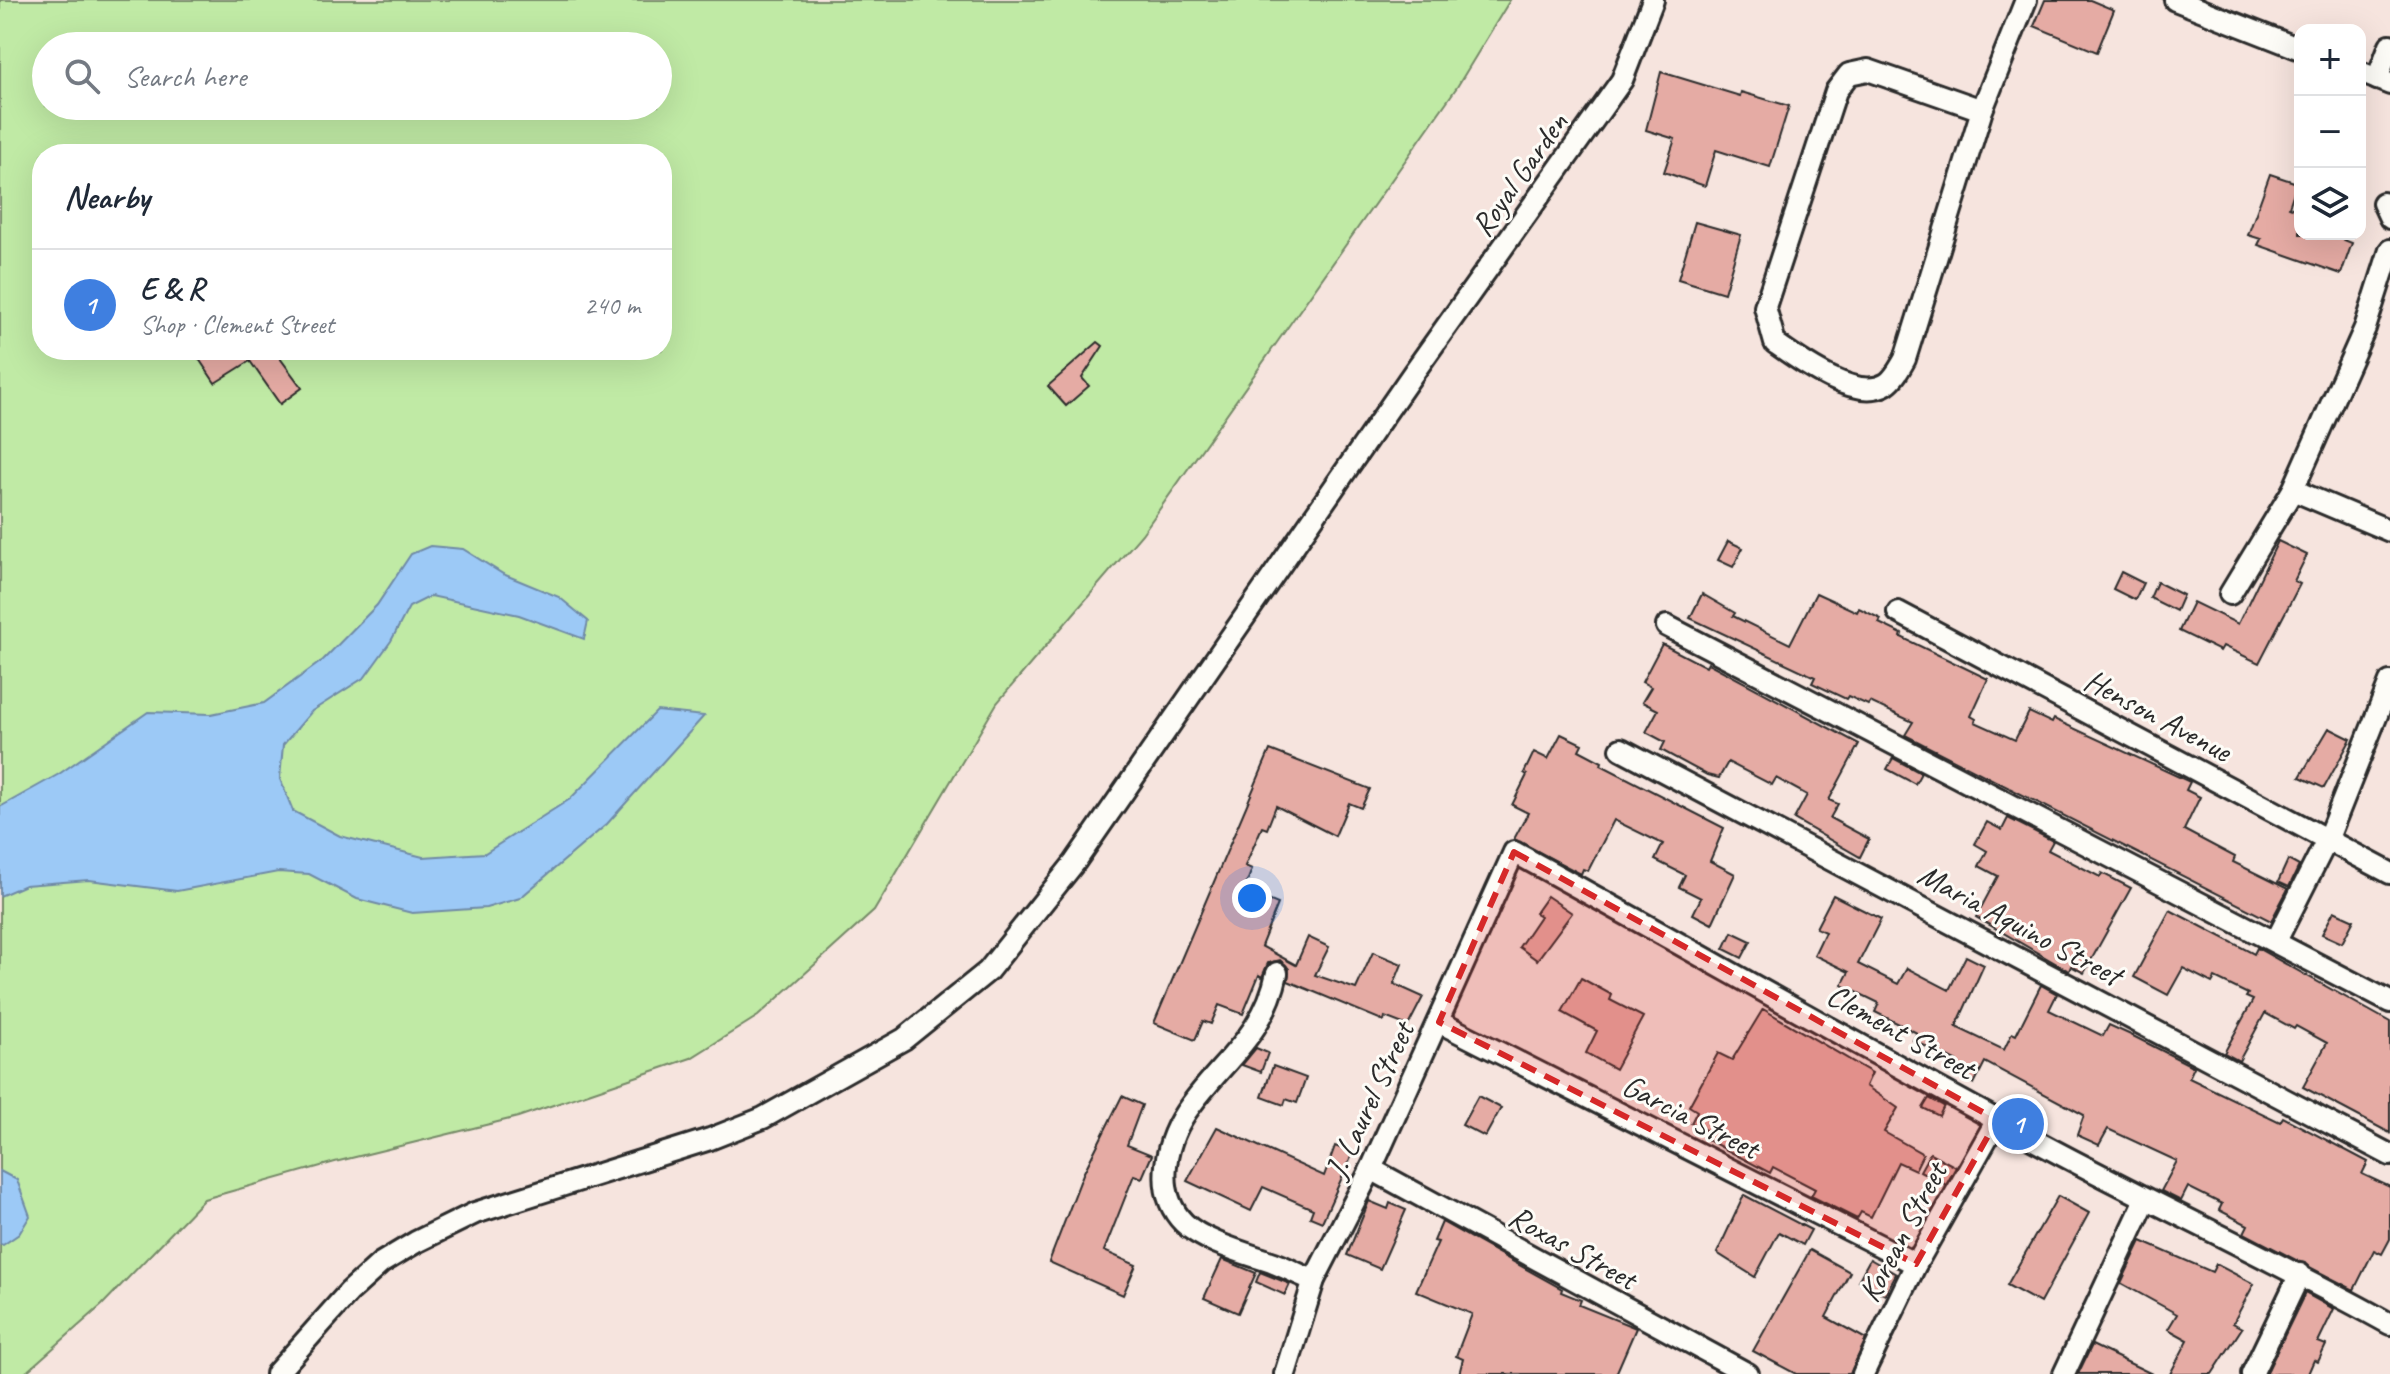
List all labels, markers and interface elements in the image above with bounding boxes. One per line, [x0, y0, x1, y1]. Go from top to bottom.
map controls [2294, 24, 2366, 240]
button: + [2294, 24, 2366, 96]
search box [32, 32, 672, 120]
icon: search [60, 54, 104, 98]
text: Search here [124, 57, 246, 95]
button: − [2294, 96, 2366, 168]
street label: Royal Garden [1462, 104, 1577, 244]
button: layers [2294, 168, 2366, 240]
text: Nearby [64, 175, 150, 218]
text: E & R [140, 270, 204, 308]
text: 1 [84, 289, 96, 322]
text: 240 m [584, 289, 640, 322]
text: Shop · Clement Street [140, 308, 334, 341]
street label: Henson Avenue [2077, 660, 2241, 772]
street label: Maria Aquino Street [1911, 854, 2132, 997]
your location [1232, 878, 1272, 918]
street label: Clement Street [1820, 974, 1985, 1090]
street label: J. Laurel Street [1315, 1013, 1425, 1187]
street label: Garcia Street [1615, 1065, 1769, 1170]
pin: 1 [1992, 1094, 2044, 1154]
street label: Korean Street [1849, 1153, 1958, 1309]
street label: Roxas Street [1502, 1196, 1647, 1301]

